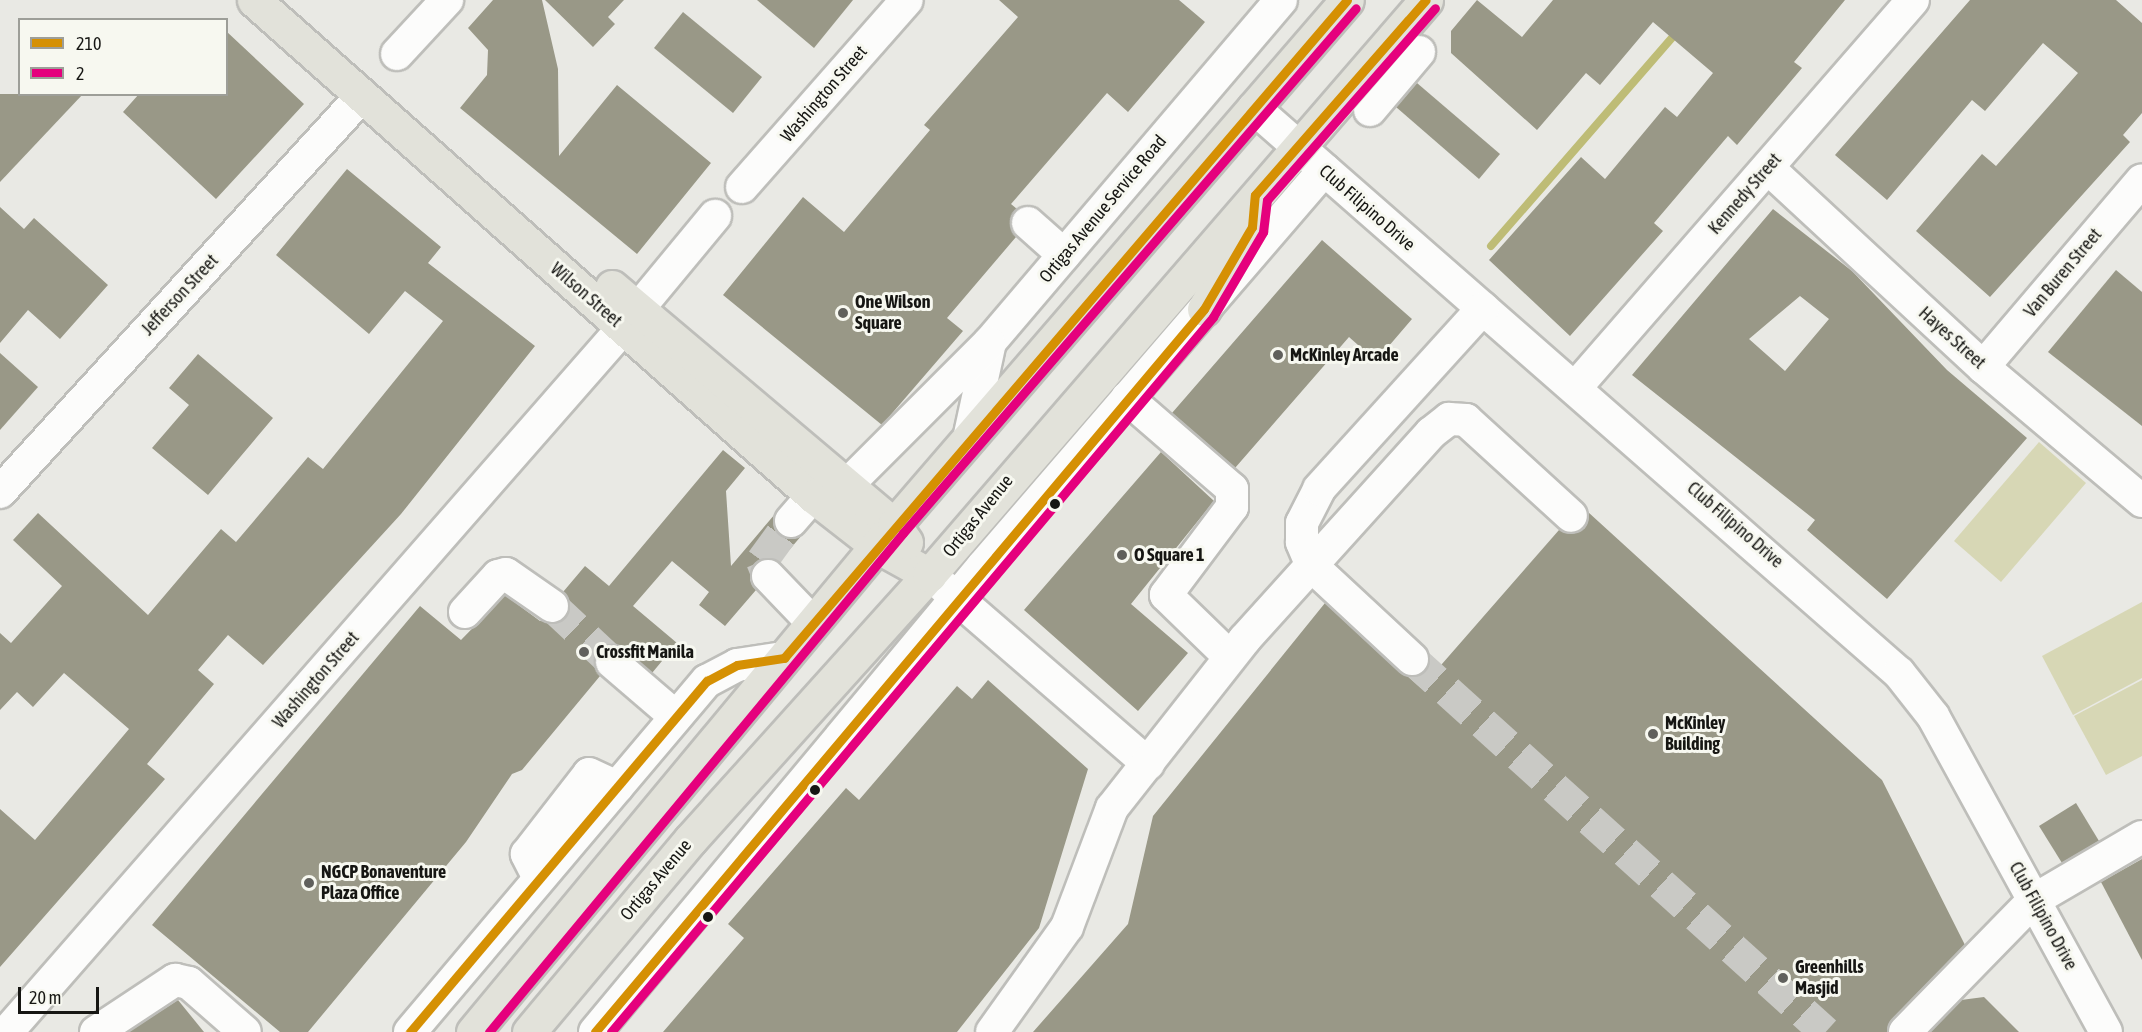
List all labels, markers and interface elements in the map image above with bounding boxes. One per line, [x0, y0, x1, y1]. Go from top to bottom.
legend [18, 18, 228, 96]
text: 210 [76, 33, 101, 54]
street label: Washington Street [776, 41, 872, 147]
text: 2 [76, 63, 84, 84]
street label: Ortigas Avenue Service Road [1035, 131, 1171, 287]
street label: Kennedy Street [1704, 149, 1786, 239]
street label: Club Filipino Drive [1315, 160, 1419, 256]
street label: Van Buren Street [2020, 224, 2106, 322]
street label: Jefferson Street [137, 250, 223, 340]
street label: Wilson Street [546, 258, 626, 332]
place label: One Wilson Square [855, 292, 930, 334]
street label: Hayes Street [1914, 302, 1990, 374]
marker: One Wilson Square [836, 306, 850, 320]
place label: McKinley Arcade [1290, 344, 1399, 366]
marker: McKinley Arcade [1271, 348, 1285, 362]
street label: Ortigas Avenue [938, 471, 1018, 561]
street label: Club Filipino Drive [1683, 477, 1787, 573]
unlabelled marker [1049, 498, 1061, 510]
place label: O Square 1 [1134, 544, 1205, 566]
marker: O Square 1 [1115, 548, 1129, 562]
street label: Washington Street [268, 627, 364, 733]
place label: Crossfit Manila [596, 641, 694, 663]
marker: Crossfit Manila [577, 645, 591, 659]
place label: McKinley Building [1665, 713, 1725, 756]
marker: McKinley Building [1646, 727, 1660, 741]
unlabelled marker [809, 784, 821, 796]
street label: Ortigas Avenue [616, 835, 696, 925]
street label: Club Filipino Drive [2004, 858, 2082, 974]
place label: NGCP Bonaventure Plaza Office [321, 862, 446, 904]
marker: NGCP Bonaventure Plaza Office [302, 876, 316, 890]
unlabelled marker [702, 911, 714, 923]
place label: Greenhills Masjid [1795, 957, 1864, 1000]
marker: Greenhills Masjid [1776, 971, 1790, 985]
scale bar [21, 975, 102, 1013]
text: 20 m [29, 987, 61, 1008]

